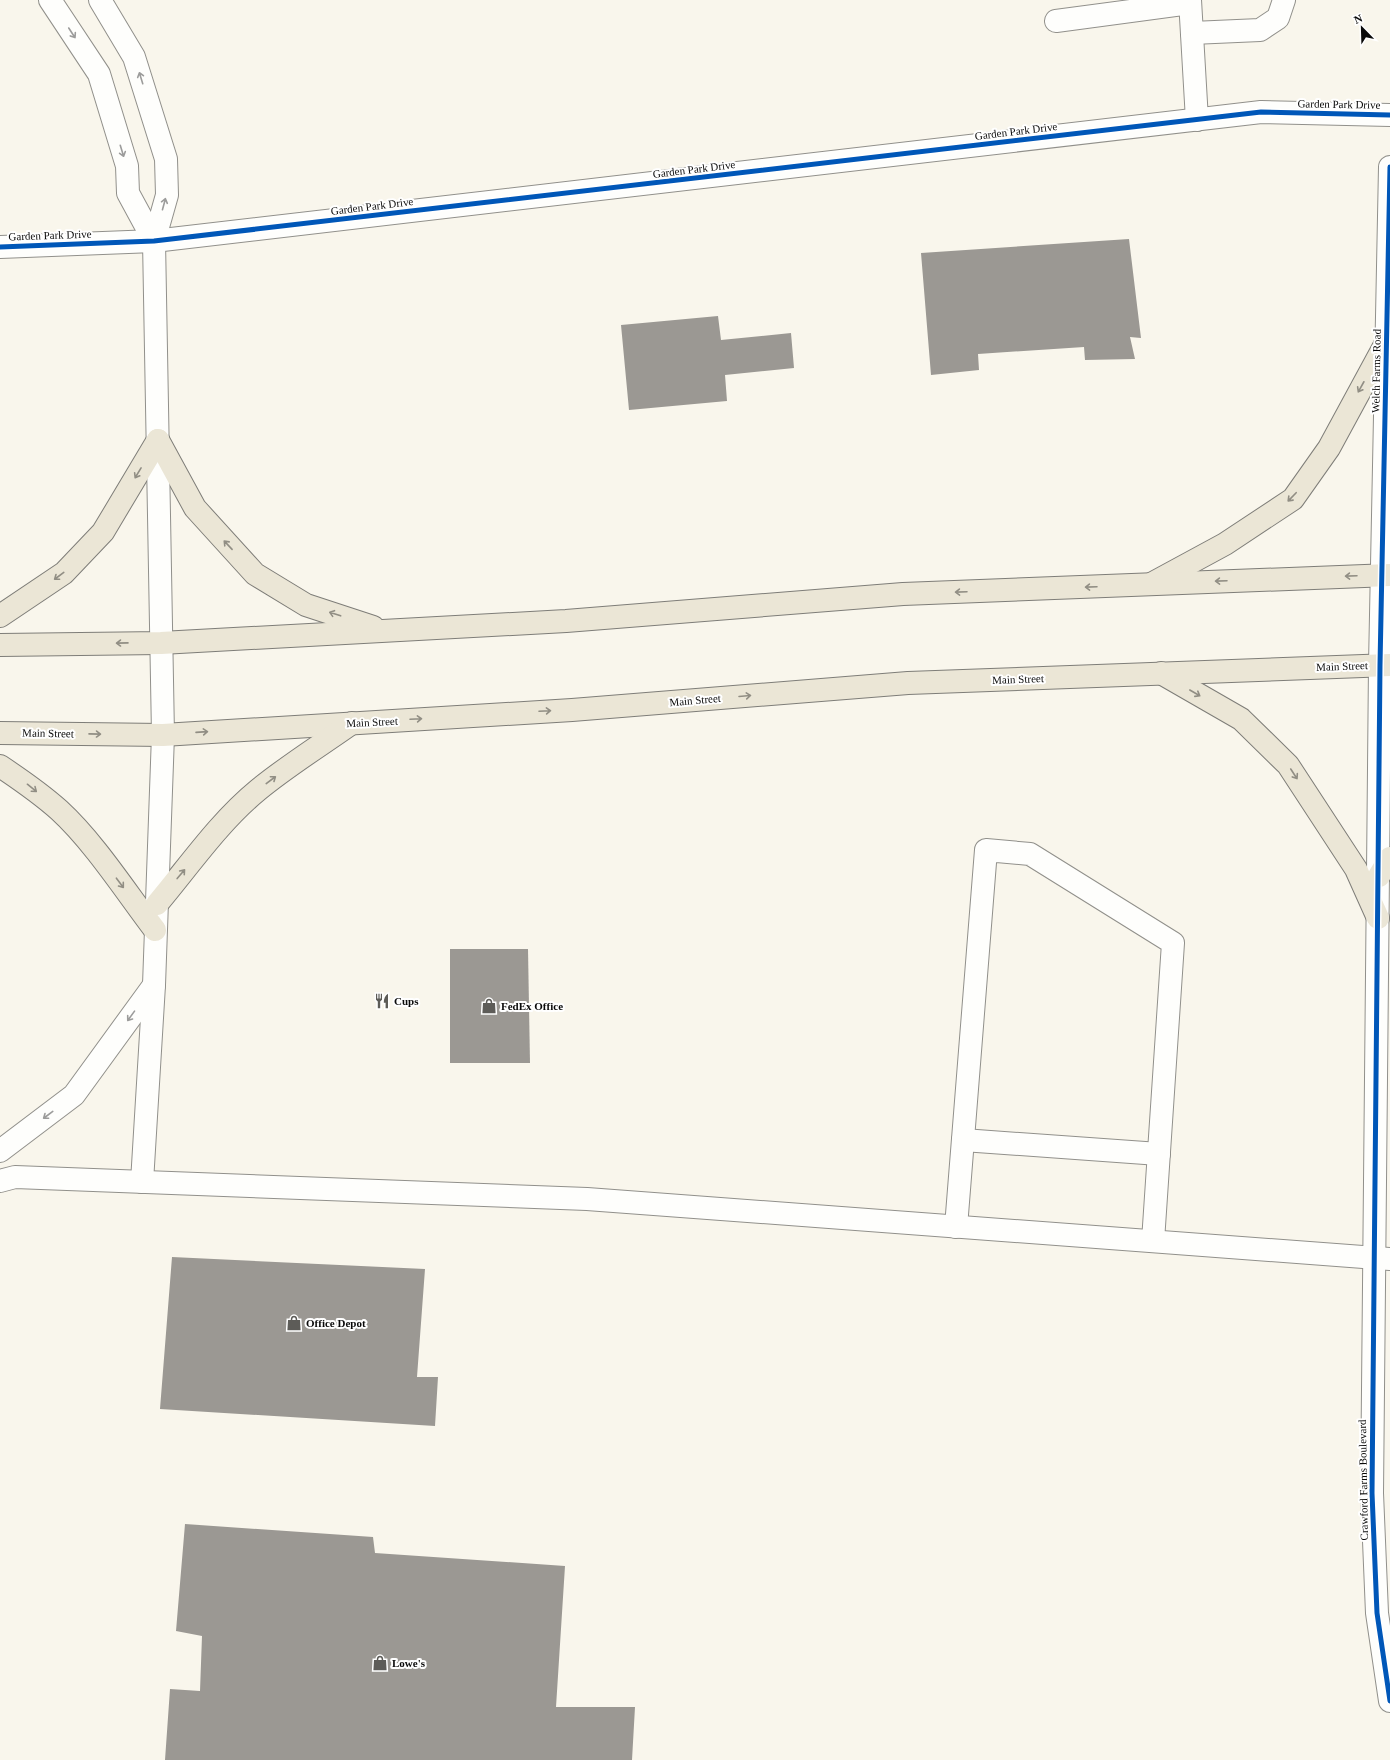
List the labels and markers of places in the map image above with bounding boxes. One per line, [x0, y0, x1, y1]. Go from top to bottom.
restaurant icon: Cups [373, 992, 391, 1010]
place label: Cups [394, 995, 419, 1007]
shop icon: FedEx Office [480, 997, 498, 1015]
place label: FedEx Office [501, 1000, 563, 1012]
shop icon: Office Depot [285, 1314, 303, 1332]
place label: Office Depot [306, 1317, 366, 1329]
shop icon: Lowe's [371, 1654, 389, 1672]
place label: Lowe's [392, 1657, 426, 1669]

